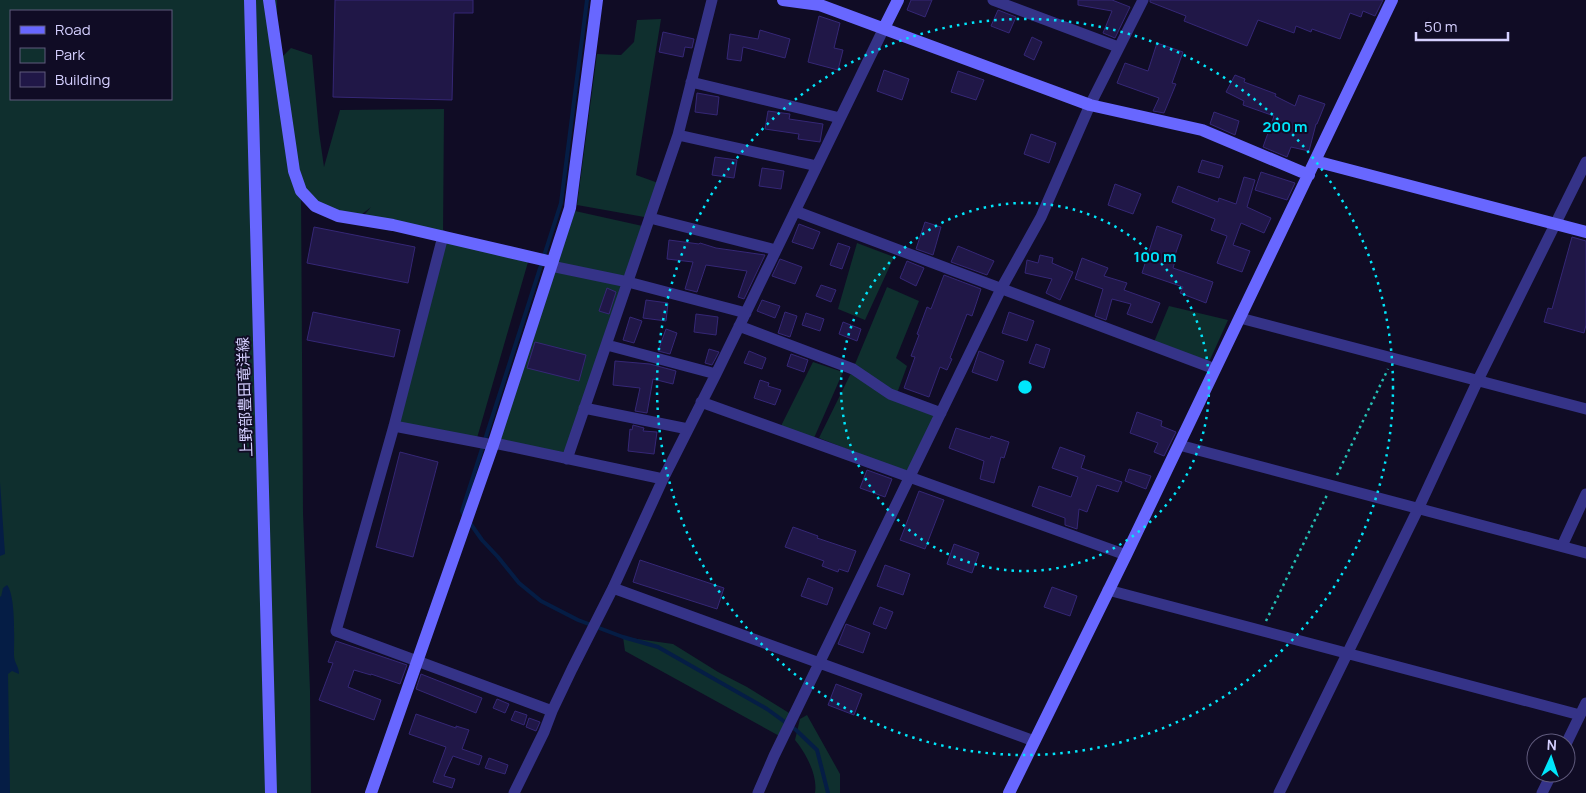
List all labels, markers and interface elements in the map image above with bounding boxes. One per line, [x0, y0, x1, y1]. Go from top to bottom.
legend [10, 10, 172, 100]
scale bar [1416, 10, 1508, 42]
text: 50 m [1424, 16, 1458, 37]
text: Road [55, 19, 91, 40]
text: Park [55, 44, 85, 65]
text: Building [55, 69, 110, 90]
text: 200 m [1262, 116, 1308, 137]
text: 100 m [1134, 246, 1176, 267]
street label: 上野部豊田竜洋線 [232, 337, 257, 457]
centre of rings [1016, 378, 1034, 396]
north arrow [1526, 733, 1576, 783]
text: N [1546, 735, 1557, 754]

